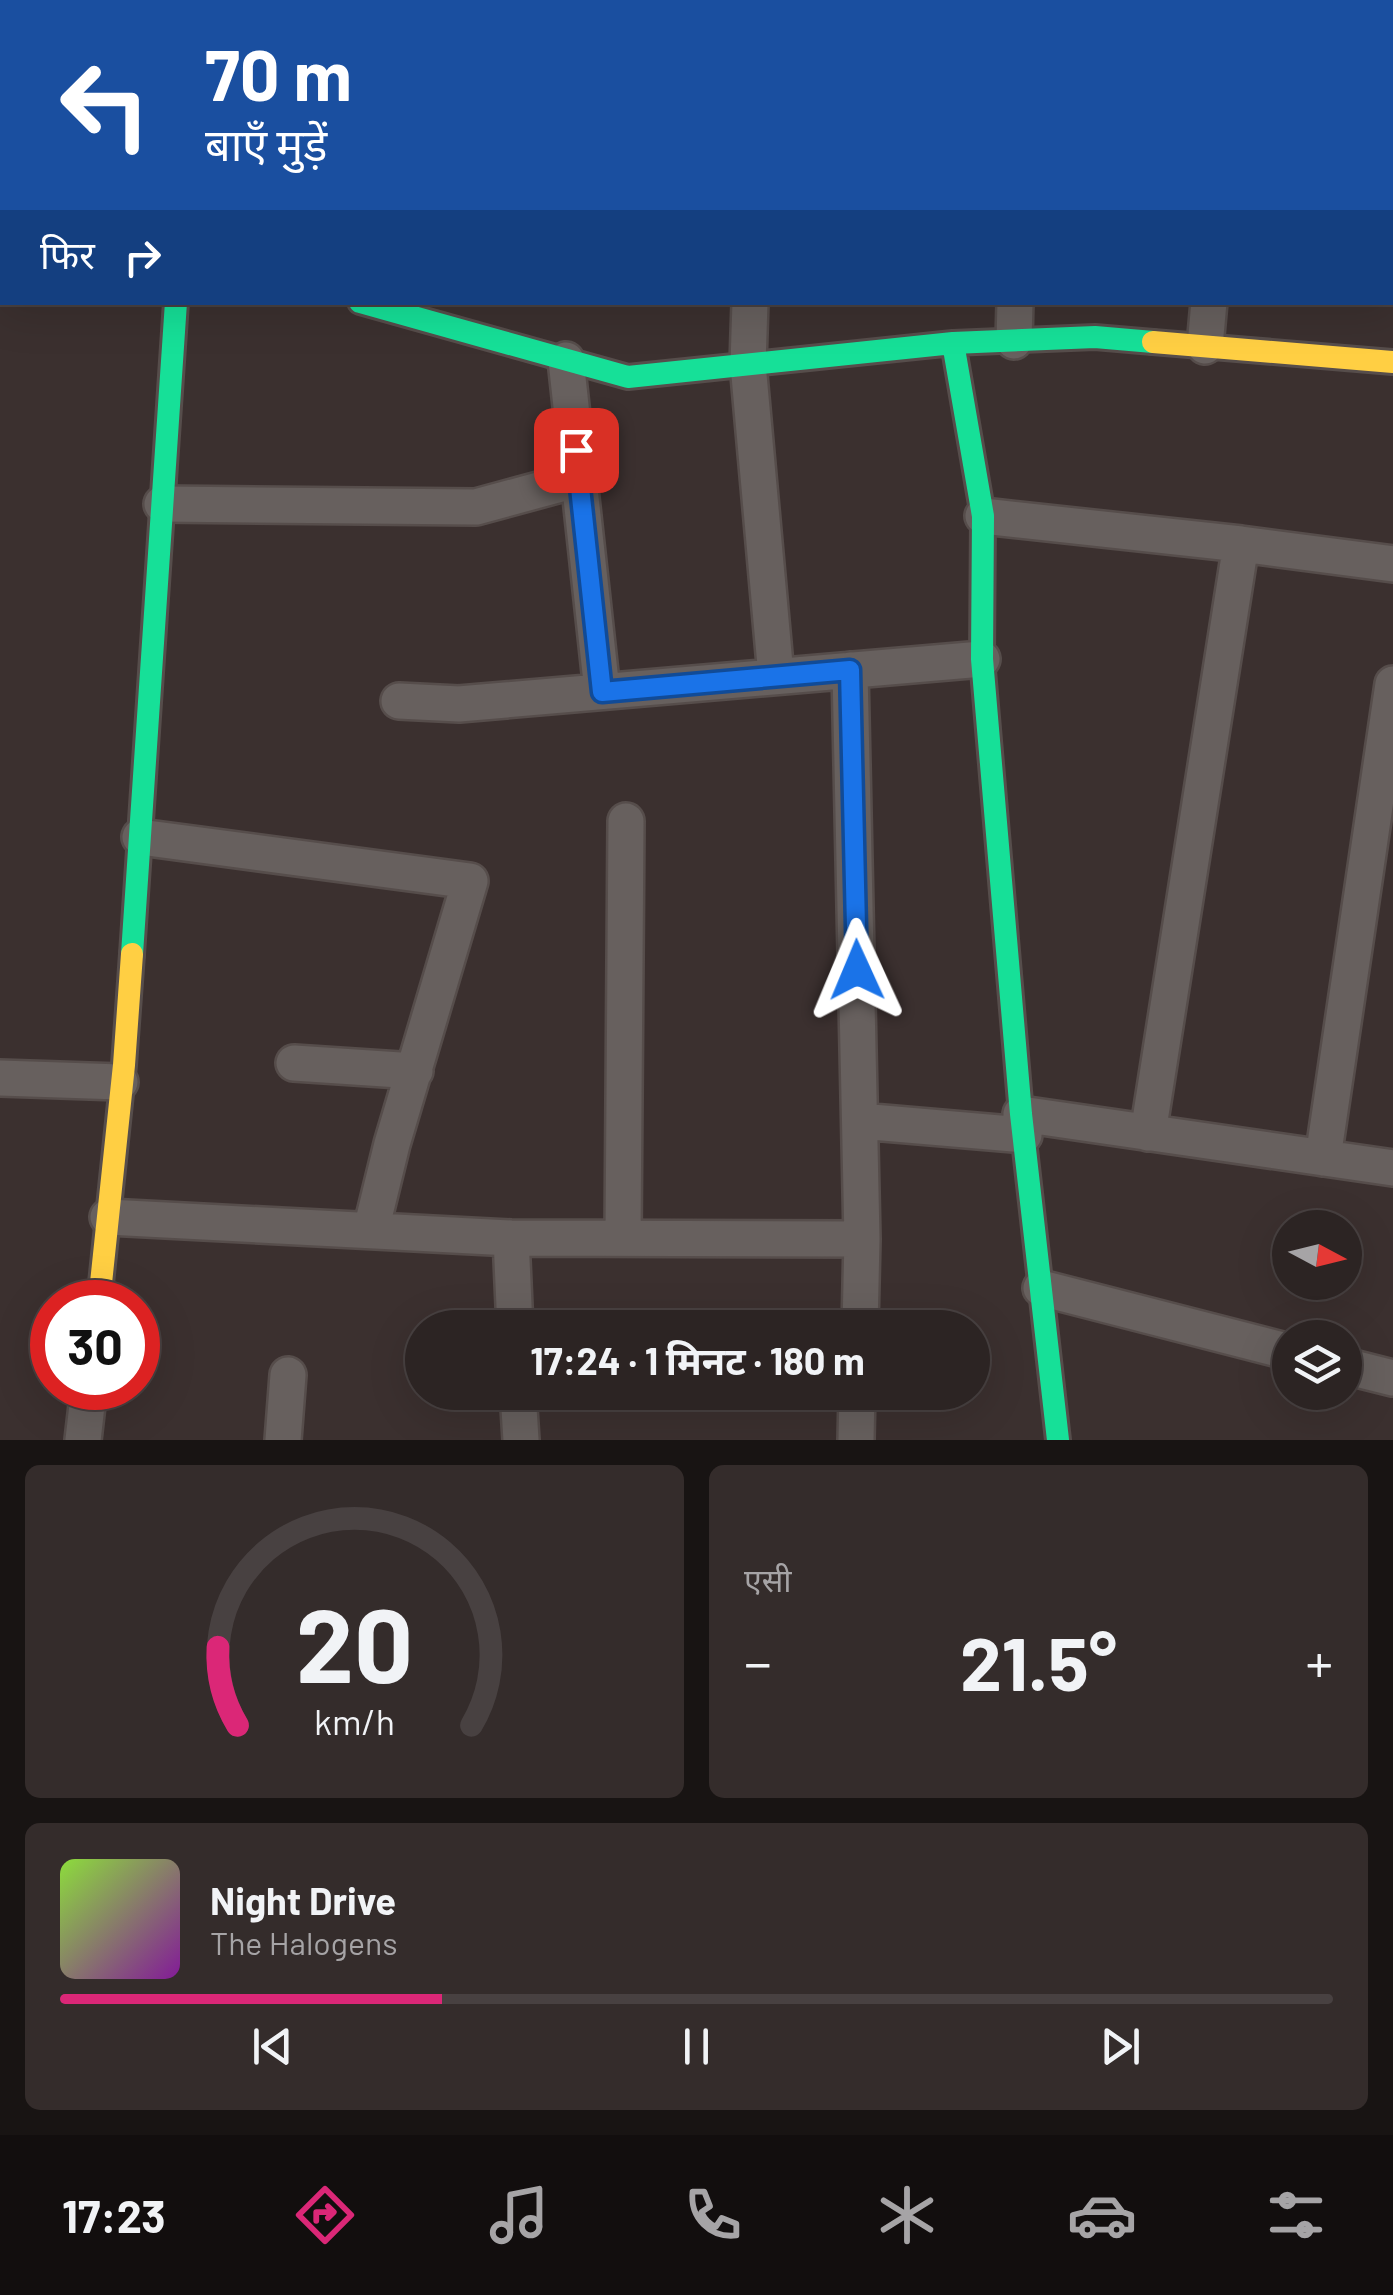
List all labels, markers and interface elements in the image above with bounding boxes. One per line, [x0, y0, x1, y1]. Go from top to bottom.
text: 70 m [205, 31, 352, 115]
icon: left [40, 40, 170, 170]
text: बाएँ मुड़ें [205, 116, 327, 170]
icon: right [115, 230, 170, 285]
text: फिर [40, 231, 95, 277]
pin [534, 408, 619, 493]
icon: arrive [549, 423, 604, 478]
position arrow [805, 918, 909, 1022]
north arrow [1272, 1210, 1362, 1300]
map controls [1272, 1210, 1362, 1410]
speed limit sign: 30 [30, 1280, 160, 1410]
button: layers [1272, 1320, 1362, 1410]
text: 17:24 · 1 मिनट · 180 m [530, 1337, 865, 1383]
text: एसी [744, 1560, 792, 1598]
text: 20 [296, 1579, 413, 1704]
text: 21.5° [960, 1616, 1117, 1706]
text: − [744, 1628, 772, 1694]
text: + [1305, 1628, 1333, 1694]
text: km/h [314, 1699, 395, 1742]
text: Night Drive [210, 1877, 396, 1923]
text: The Halogens [210, 1923, 398, 1961]
icon: previous [245, 2019, 300, 2074]
icon: pause [669, 2019, 724, 2074]
icon: next [1093, 2019, 1148, 2074]
icon: directions [290, 2180, 360, 2250]
icon: music [484, 2180, 554, 2250]
icon: phone [678, 2180, 748, 2250]
icon: climate [872, 2180, 942, 2250]
icon: car [1067, 2180, 1137, 2250]
icon: filters [1261, 2180, 1331, 2250]
text: 17:23 [62, 2188, 166, 2242]

